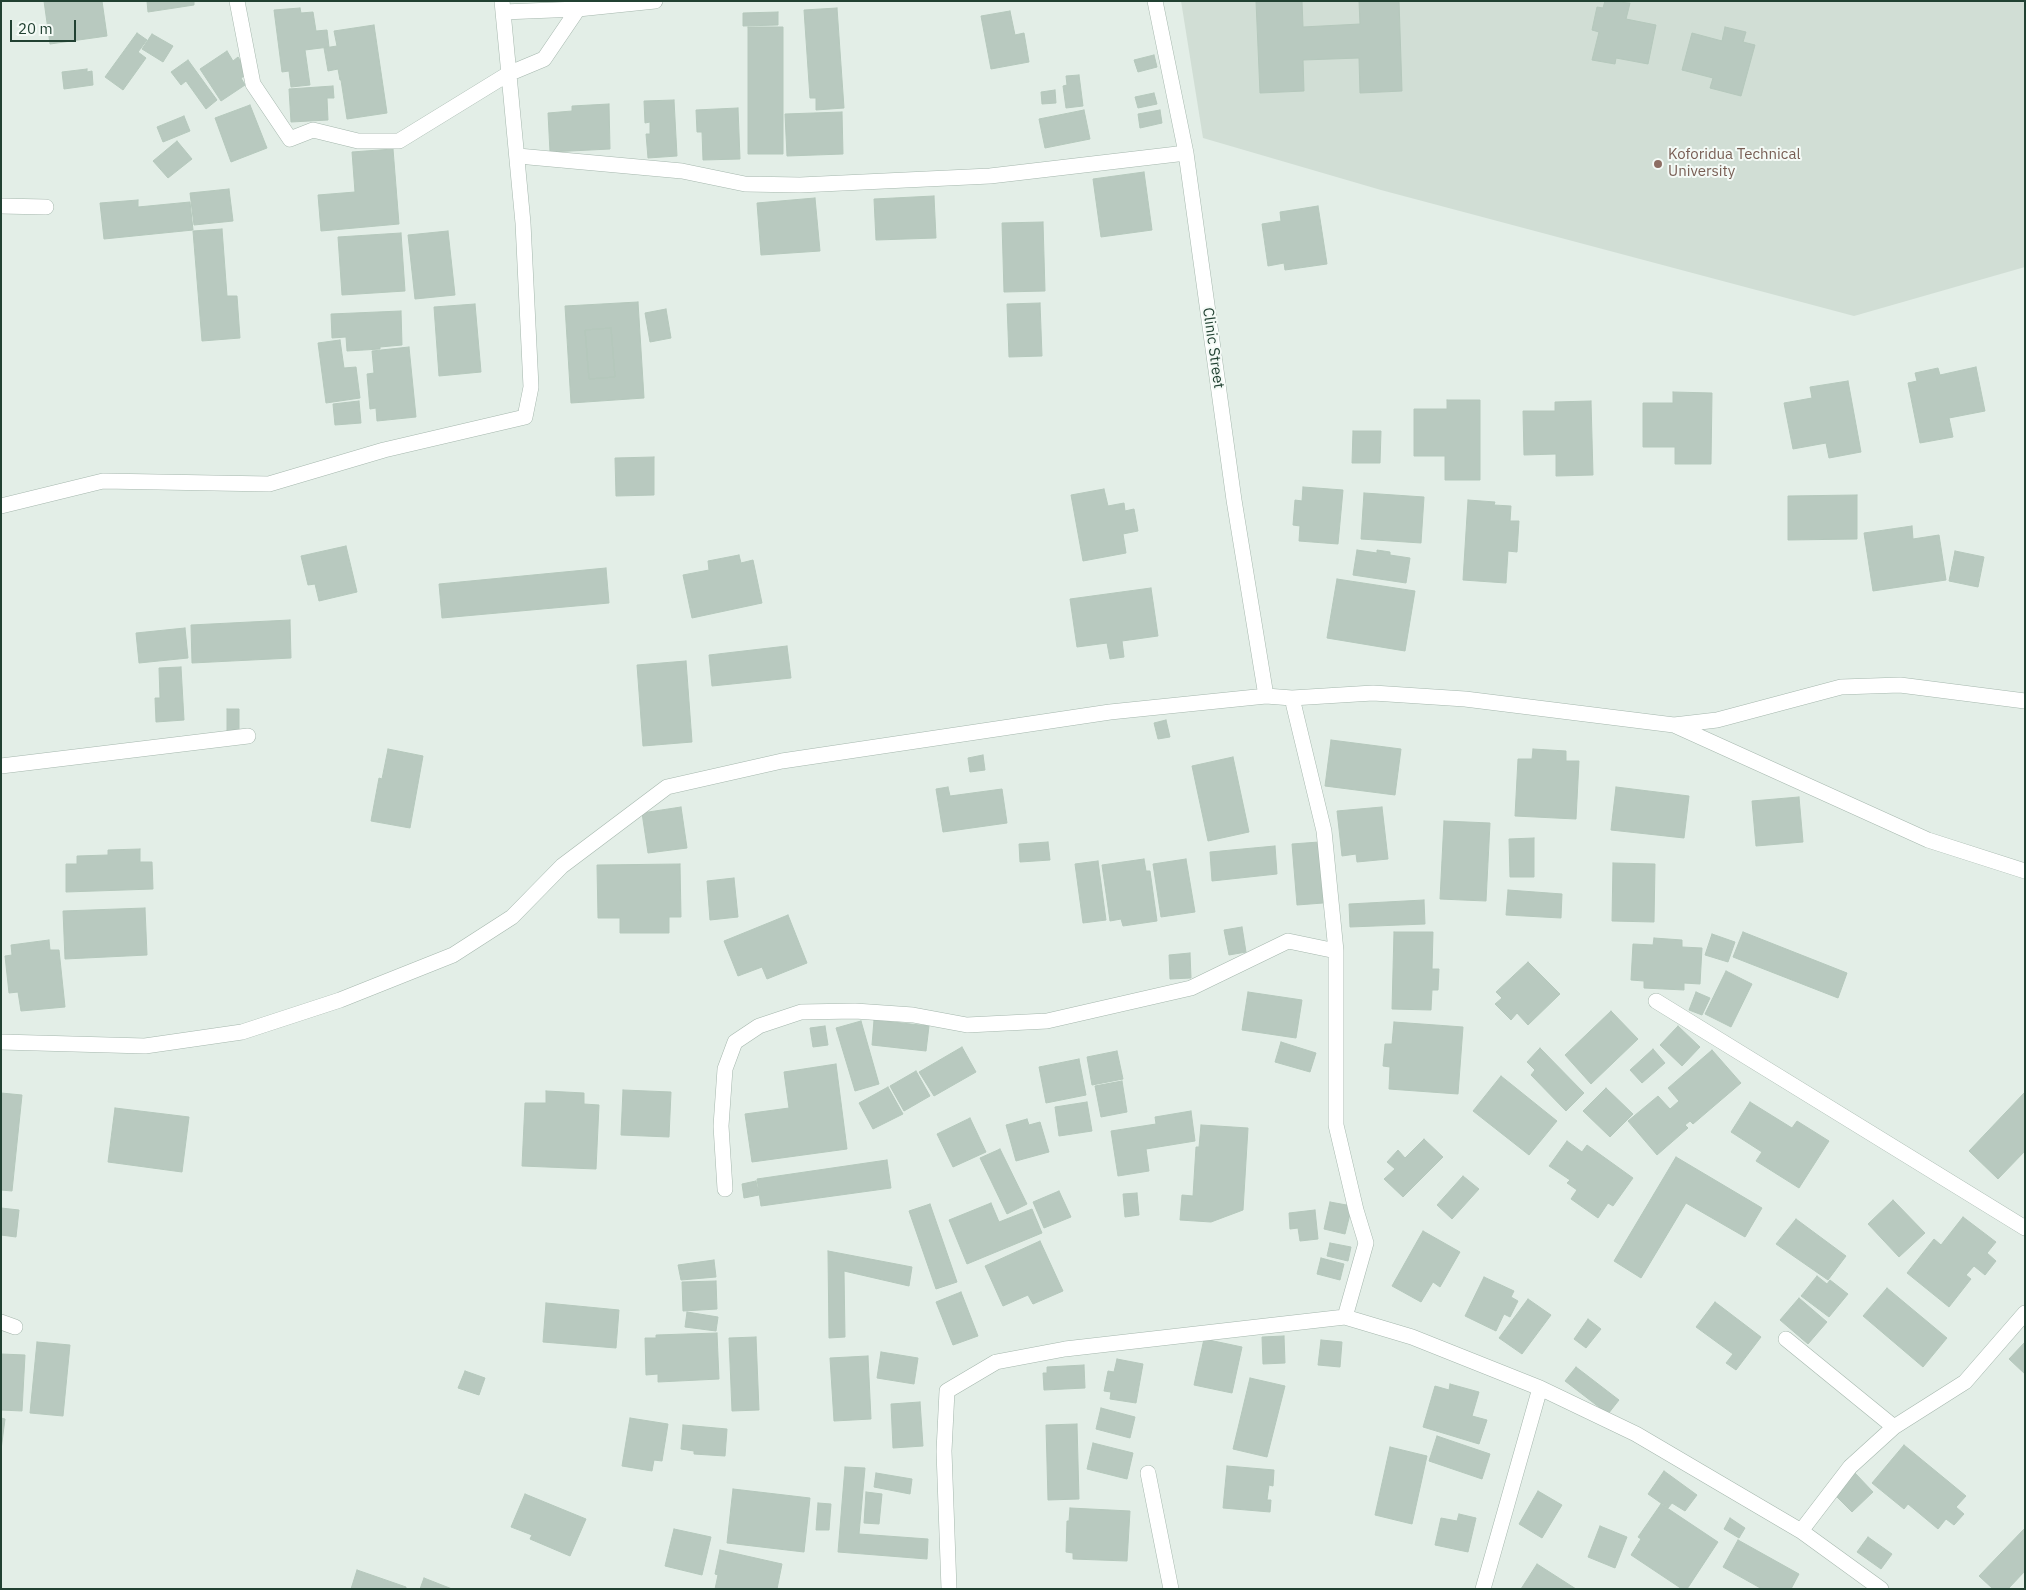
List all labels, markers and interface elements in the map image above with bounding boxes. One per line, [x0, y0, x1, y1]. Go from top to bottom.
scale bar [12, 10, 79, 42]
text: 20 m [18, 19, 53, 38]
place label: Koforidua Technical University [1668, 146, 1800, 181]
marker: Koforidua Technical University [1652, 158, 1664, 170]
street label: Clinic Street [1198, 306, 1228, 390]

